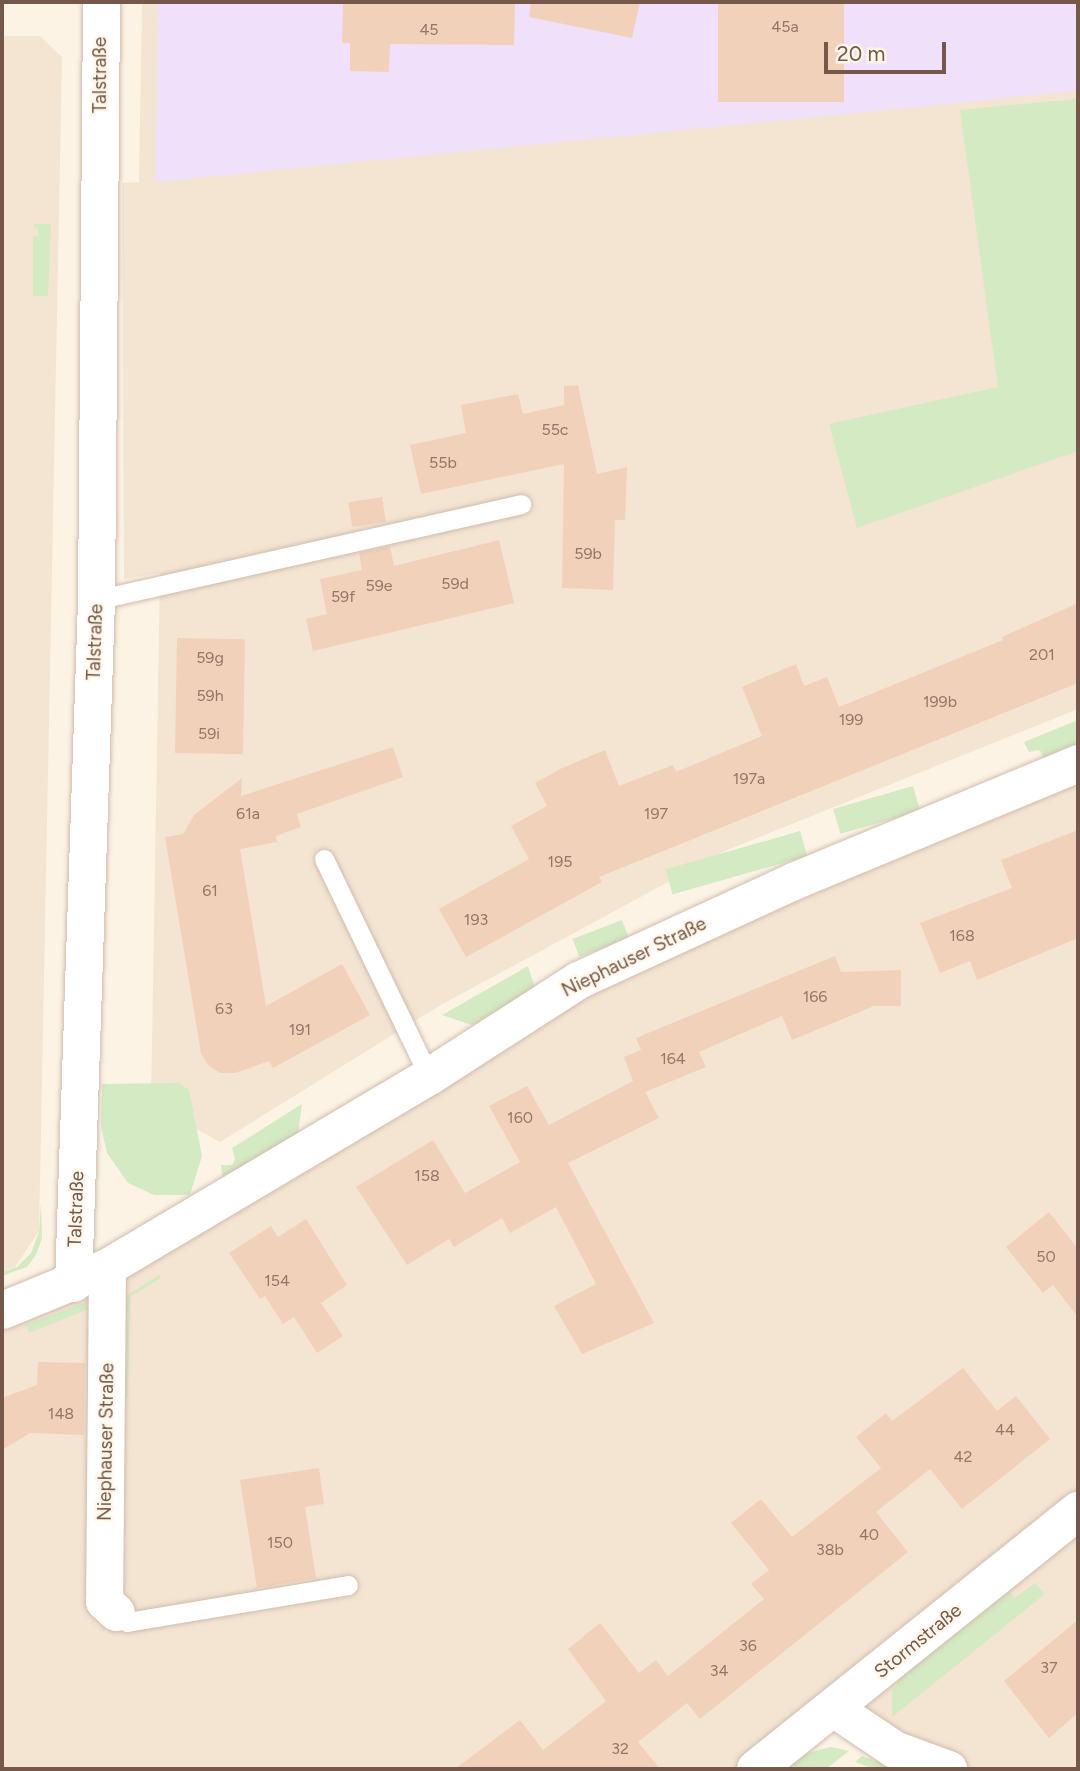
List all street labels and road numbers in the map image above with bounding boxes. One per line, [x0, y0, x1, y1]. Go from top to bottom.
street label: Talstraße [89, 37, 111, 113]
street label: Talstraße [82, 603, 108, 681]
street label: Niephauser Straße [558, 912, 710, 1002]
street label: Talstraße [63, 1170, 89, 1248]
street label: Niephauser Straße [93, 1363, 119, 1521]
street label: Stormstraße [870, 1599, 966, 1683]

